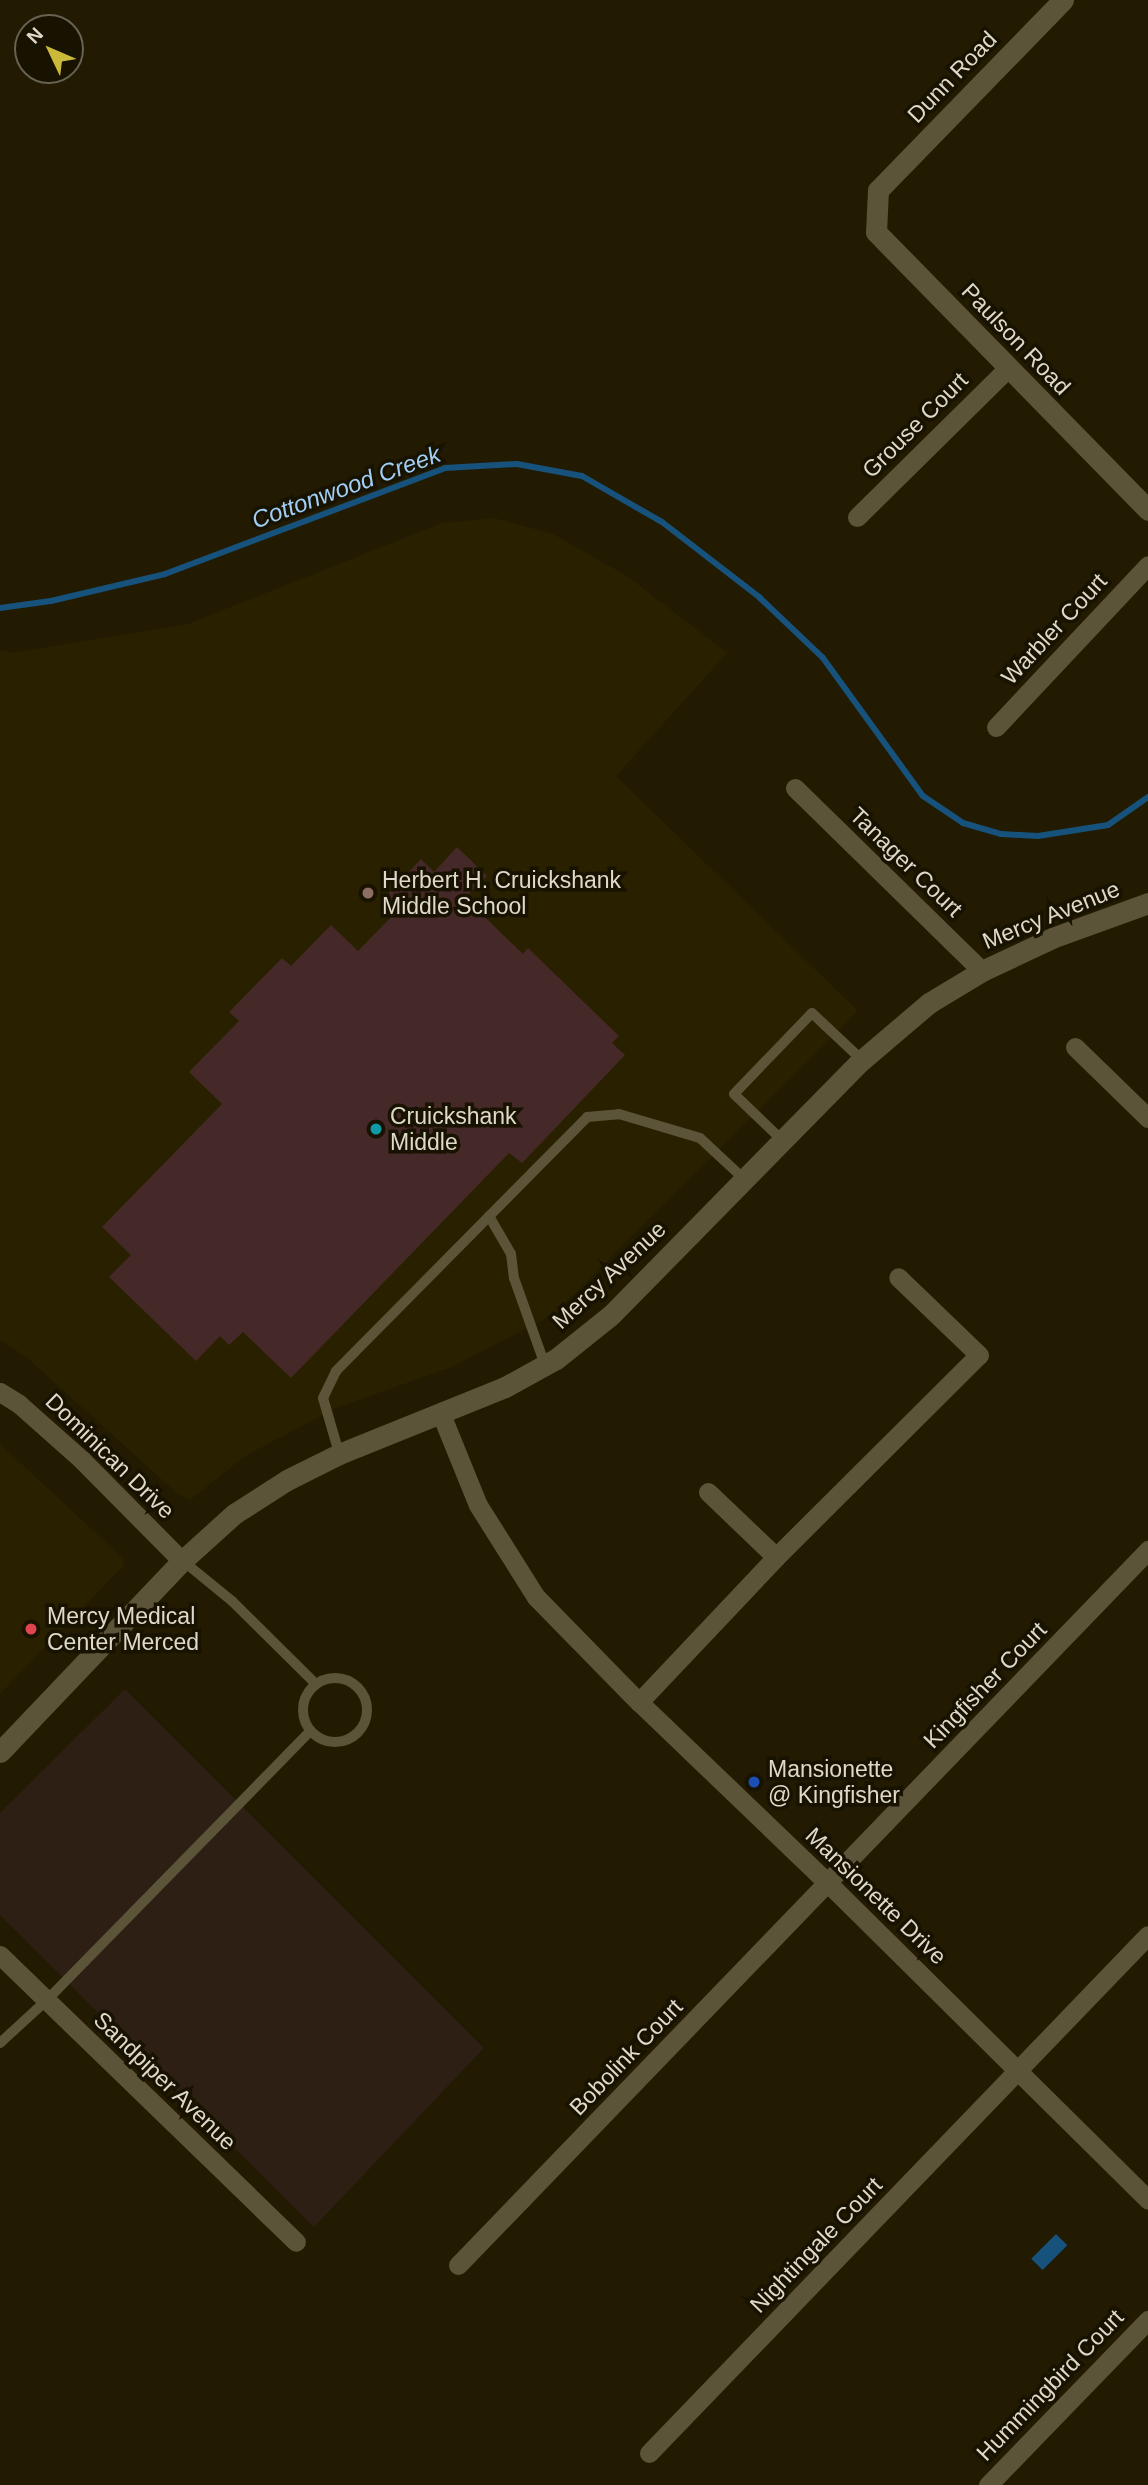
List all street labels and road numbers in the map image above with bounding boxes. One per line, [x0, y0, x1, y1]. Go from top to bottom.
street label: Dunn Road [902, 26, 1002, 128]
street label: Paulson Road [956, 277, 1076, 401]
street label: Grouse Court [856, 366, 974, 484]
street label: Warbler Court [995, 568, 1113, 690]
street label: Tanager Court [844, 801, 968, 923]
street label: Mercy Avenue [978, 875, 1124, 955]
street label: Mercy Avenue [546, 1215, 672, 1335]
street label: Dominican Drive [40, 1387, 180, 1525]
street label: Kingfisher Court [918, 1616, 1052, 1754]
street label: Mansionette Drive [800, 1822, 952, 1970]
street label: Bobolink Court [564, 1993, 688, 2121]
street label: Sandpiper Avenue [87, 2005, 243, 2157]
street label: Nightingale Court [744, 2171, 888, 2319]
street label: Hummingbird Court [971, 2304, 1129, 2466]

